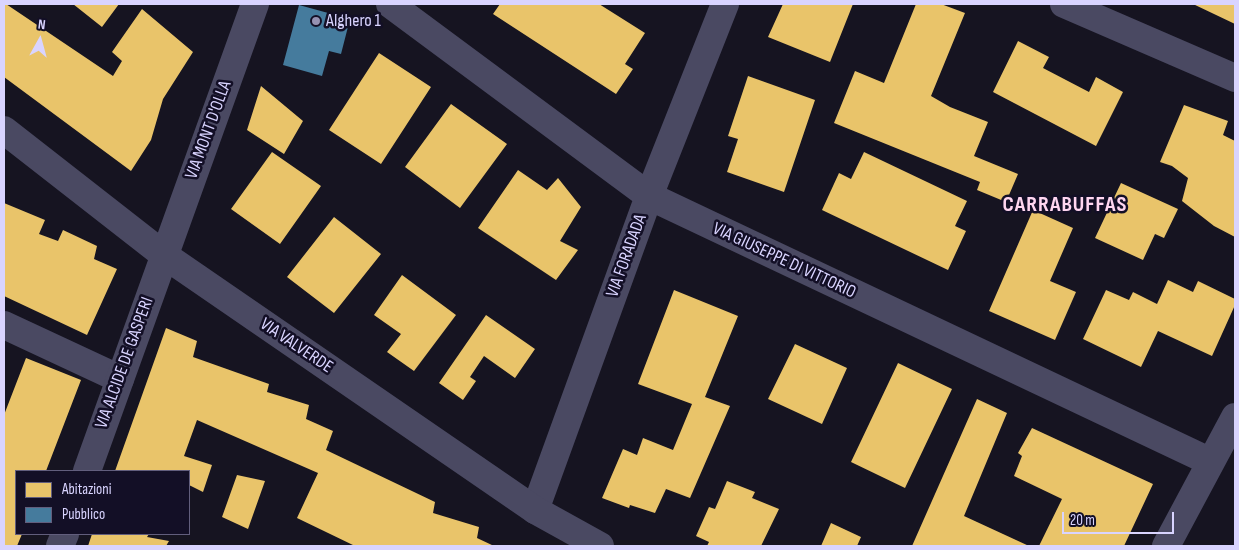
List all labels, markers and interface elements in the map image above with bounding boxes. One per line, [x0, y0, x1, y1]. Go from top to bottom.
place label: Alghero 1 [326, 10, 381, 32]
north arrow [15, 15, 65, 65]
marker: Alghero 1 [310, 15, 322, 27]
text: N [37, 16, 47, 34]
street label: VIA MONT D'OLLA [181, 78, 237, 182]
district label: CARRABUFFAS [1001, 192, 1129, 218]
street label: VIA FORADADA [602, 212, 652, 300]
street label: VIA GIUSEPPE DI VITTORIO [709, 218, 859, 304]
street label: VIA ALCIDE DE GASPERI [91, 294, 159, 432]
street label: VIA VALVERDE [255, 314, 337, 378]
legend [15, 470, 190, 535]
text: Abitazioni [62, 480, 112, 499]
scale bar [1064, 502, 1176, 534]
text: Pubblico [62, 505, 105, 524]
text: 20 m [1070, 511, 1095, 530]

